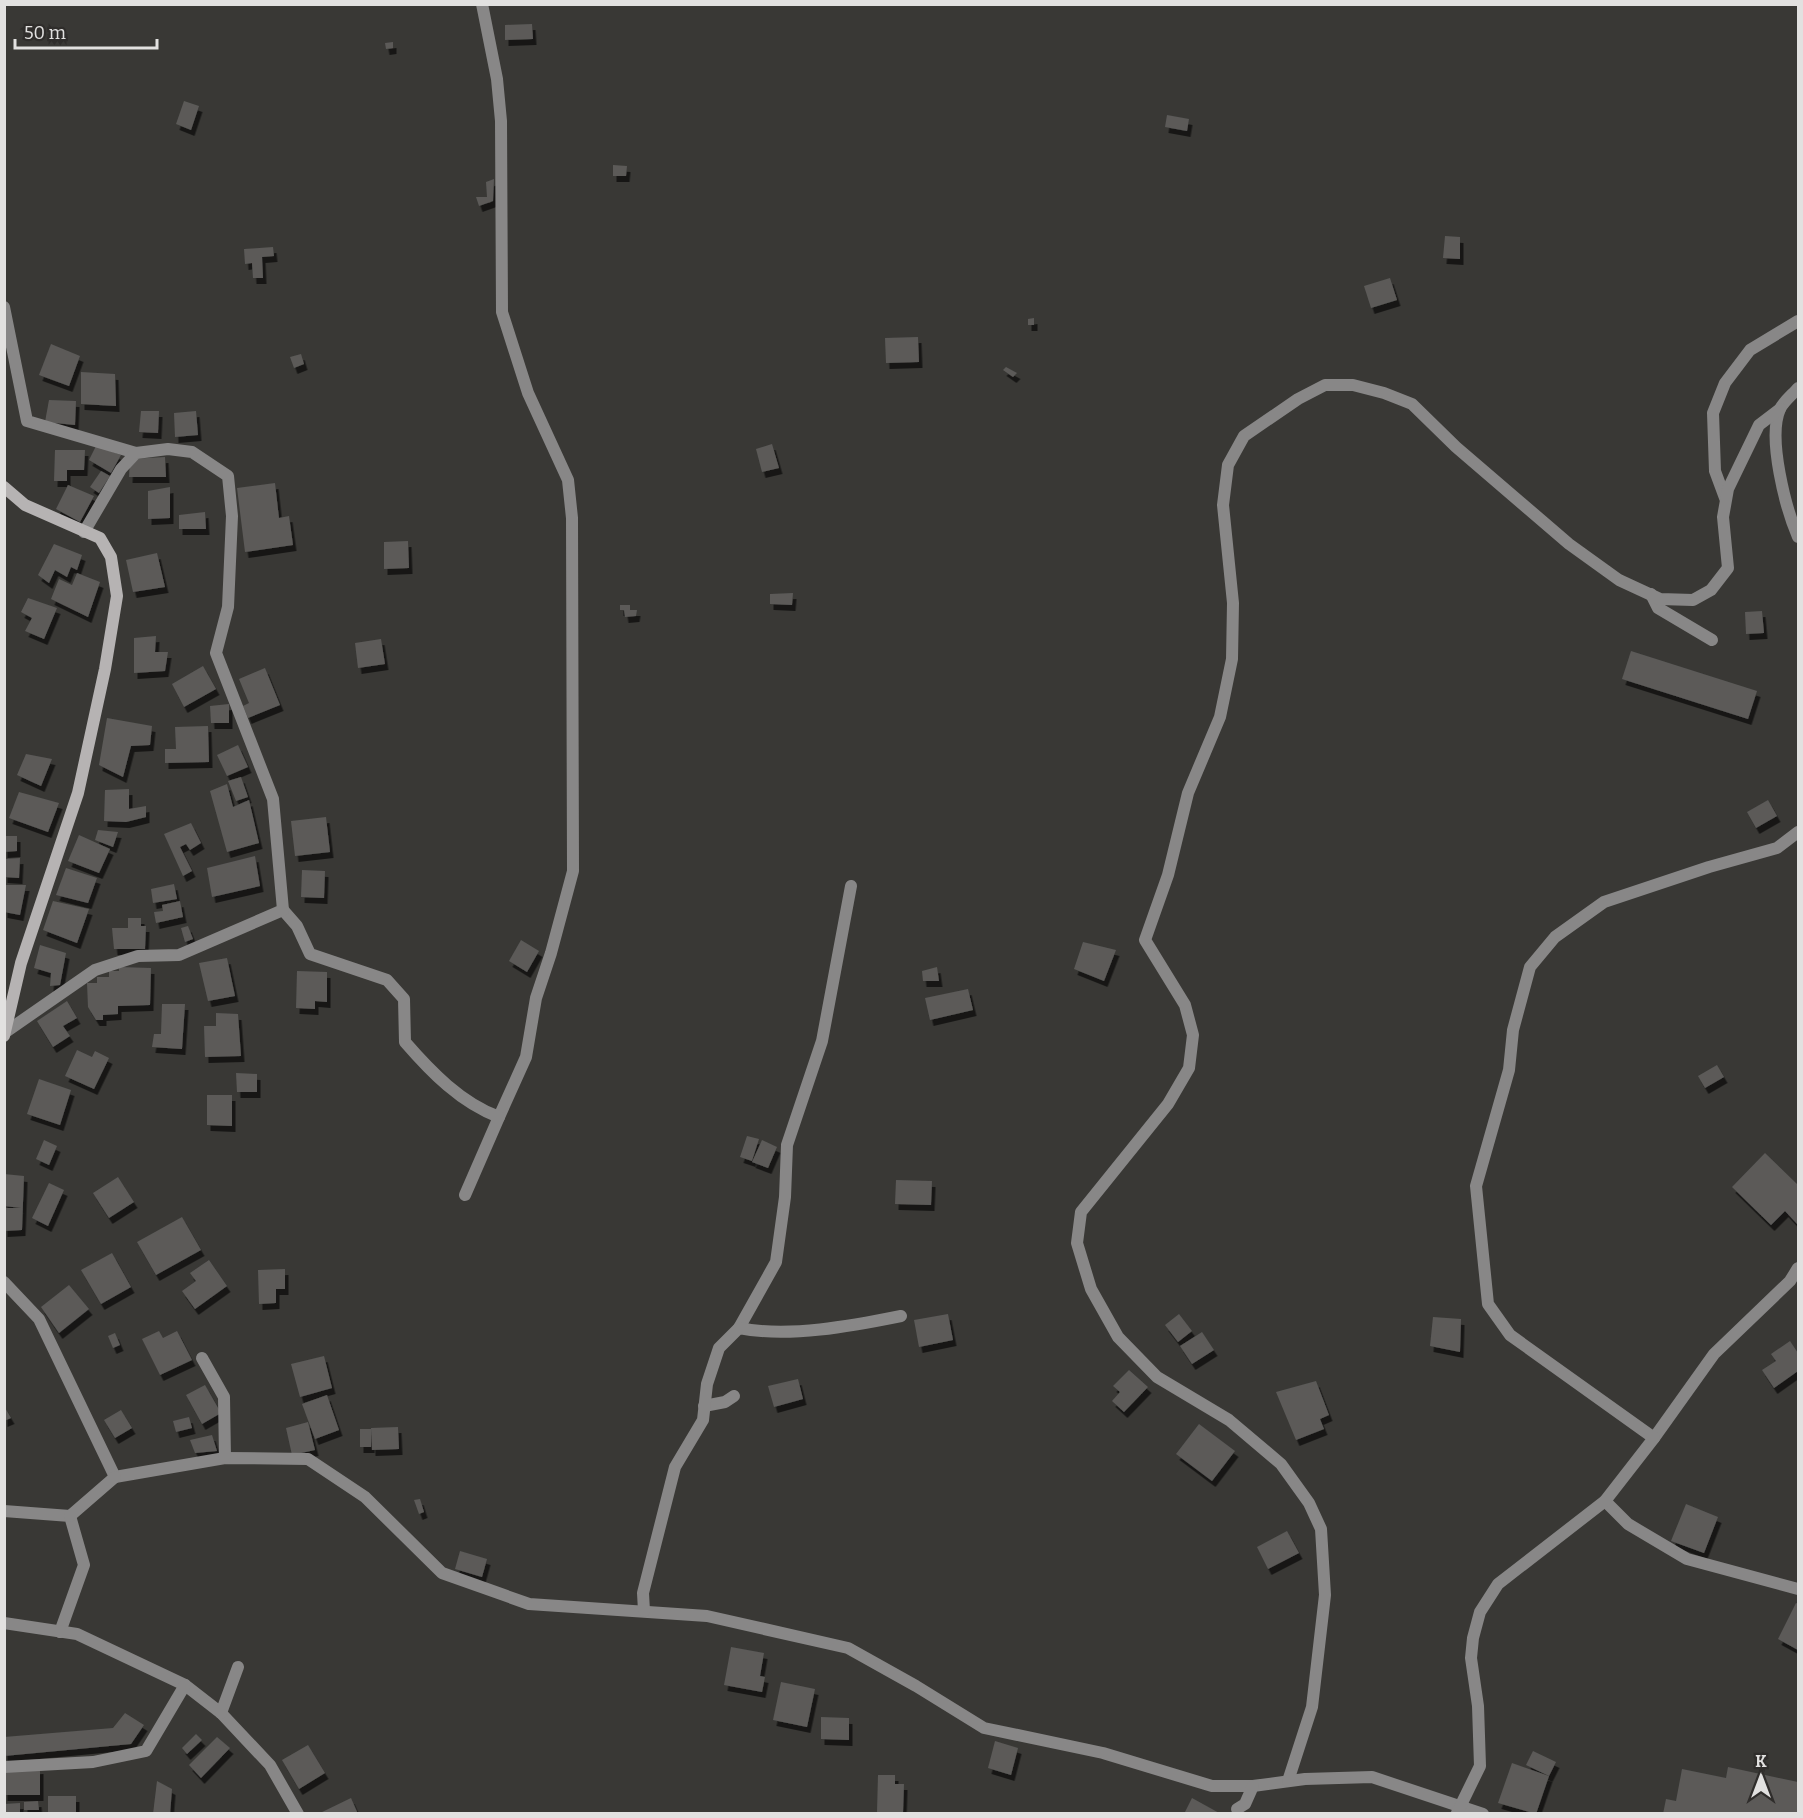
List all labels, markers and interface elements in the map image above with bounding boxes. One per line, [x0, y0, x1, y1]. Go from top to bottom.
scale bar [15, 12, 158, 50]
text: 50 m [24, 22, 66, 44]
north arrow [1731, 1746, 1791, 1806]
text: K [1755, 1752, 1767, 1771]

